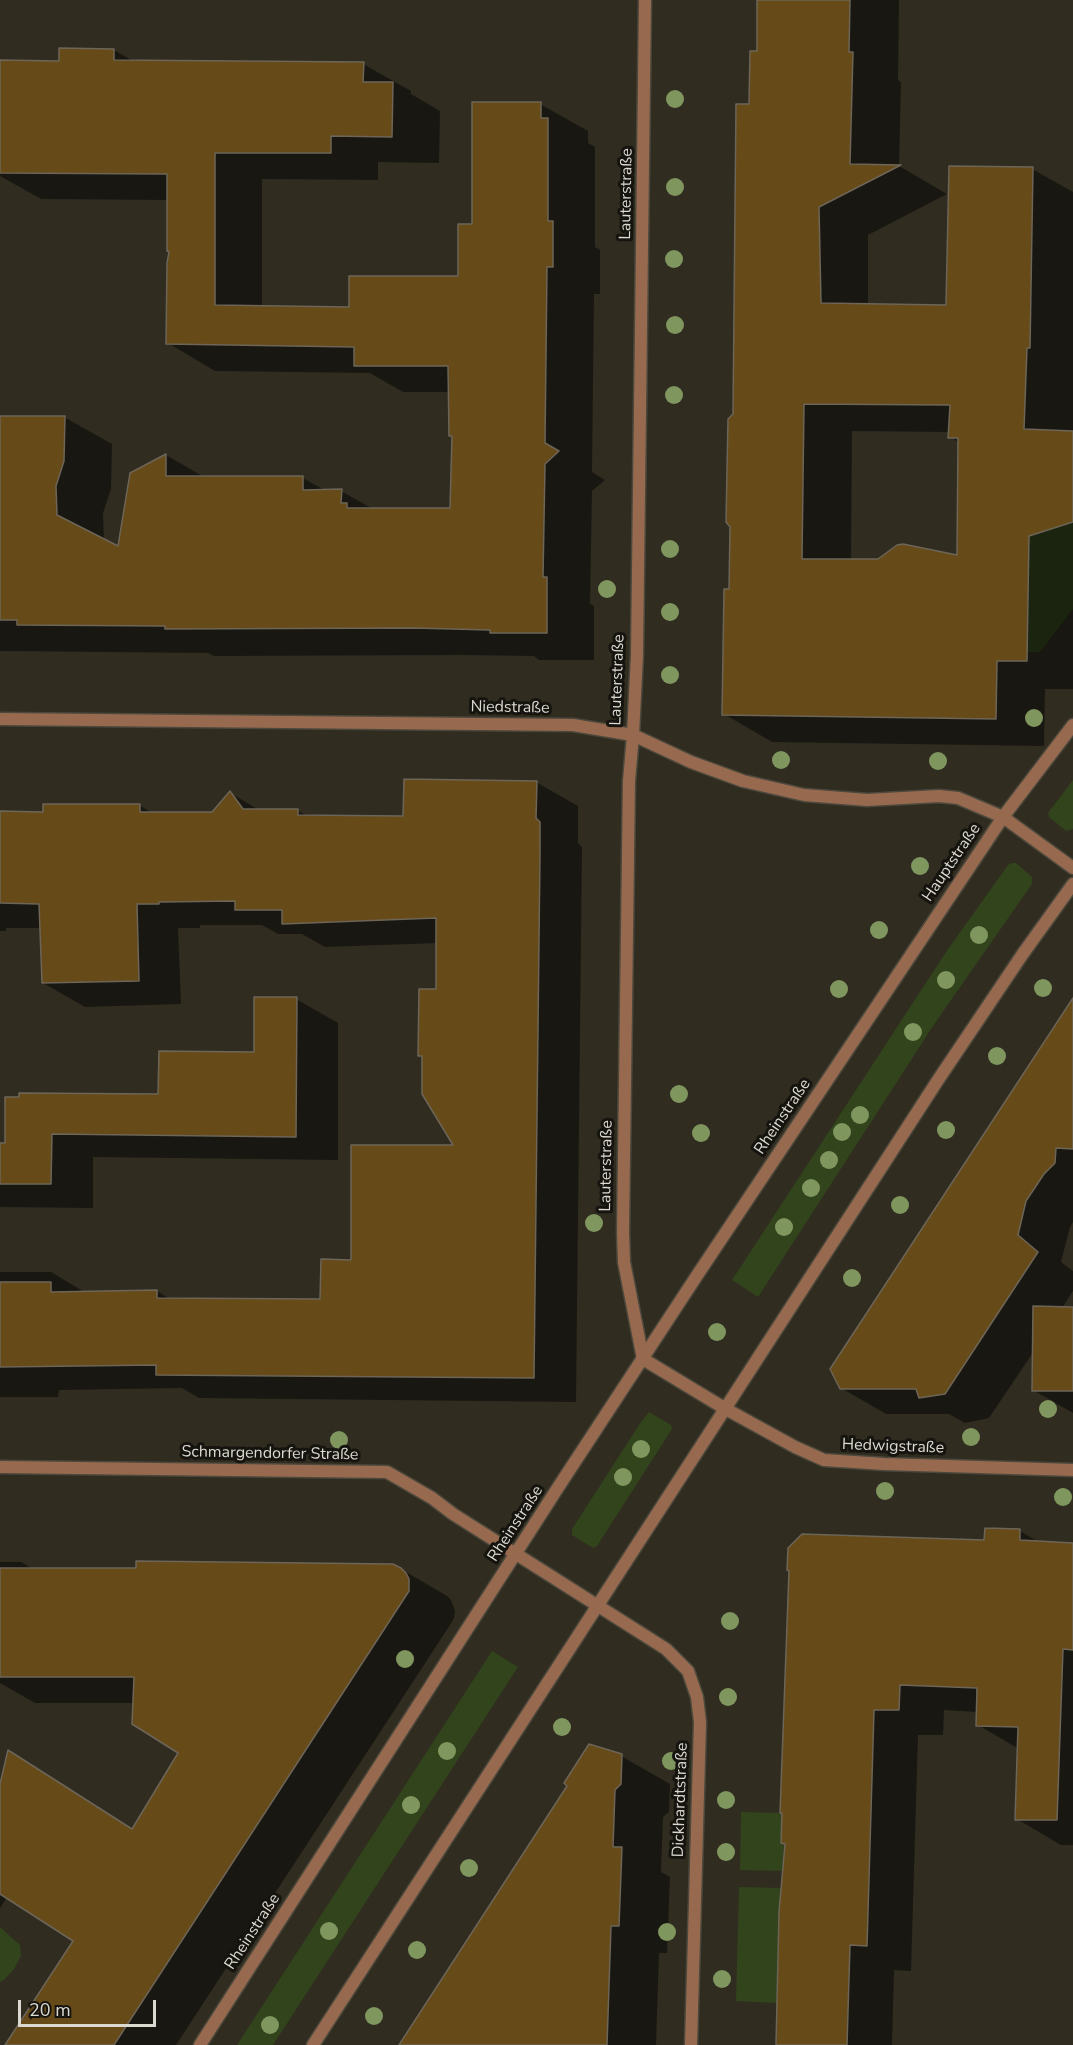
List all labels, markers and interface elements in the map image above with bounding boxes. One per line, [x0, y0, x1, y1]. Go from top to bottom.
street label: Lauterstraße [617, 148, 637, 240]
street label: Lauterstraße [607, 634, 629, 726]
street label: Niedstraße [470, 698, 550, 718]
street label: Hauptstraße [919, 820, 985, 906]
street label: Rheinstraße [751, 1076, 815, 1158]
street label: Lauterstraße [597, 1120, 617, 1212]
street label: Hedwigstraße [842, 1436, 944, 1458]
street label: Schmargendorfer Straße [181, 1443, 359, 1465]
street label: Rheinstraße [484, 1482, 548, 1566]
street label: Dickhardtstraße [669, 1742, 693, 1858]
street label: Rheinstraße [221, 1890, 285, 1974]
scale bar [21, 1988, 159, 2026]
text: 20 m [29, 1998, 71, 2022]

